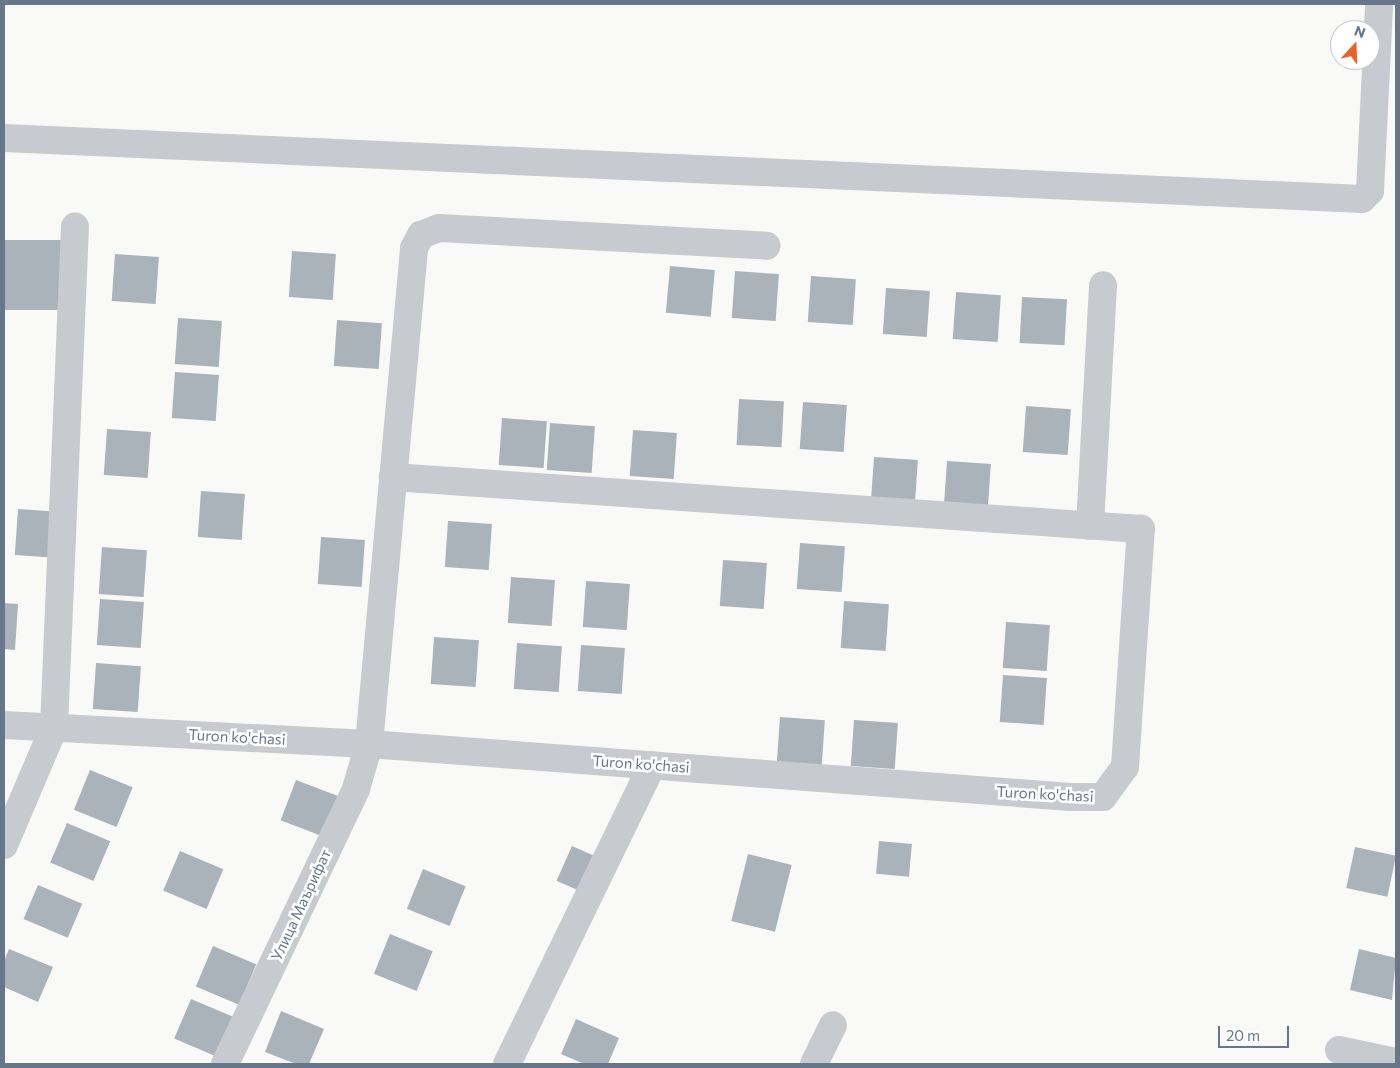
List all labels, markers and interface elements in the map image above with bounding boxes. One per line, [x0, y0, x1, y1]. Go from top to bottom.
north arrow [1330, 20, 1380, 70]
text: N [1352, 22, 1368, 41]
street label: Turon ko'chasi [188, 725, 286, 749]
street label: Turon ko'chasi [592, 752, 690, 776]
street label: Turon ko'chasi [996, 782, 1094, 806]
street label: Улица Маърифат [267, 847, 335, 963]
scale bar [1220, 1016, 1291, 1048]
text: 20 m [1226, 1026, 1260, 1044]

